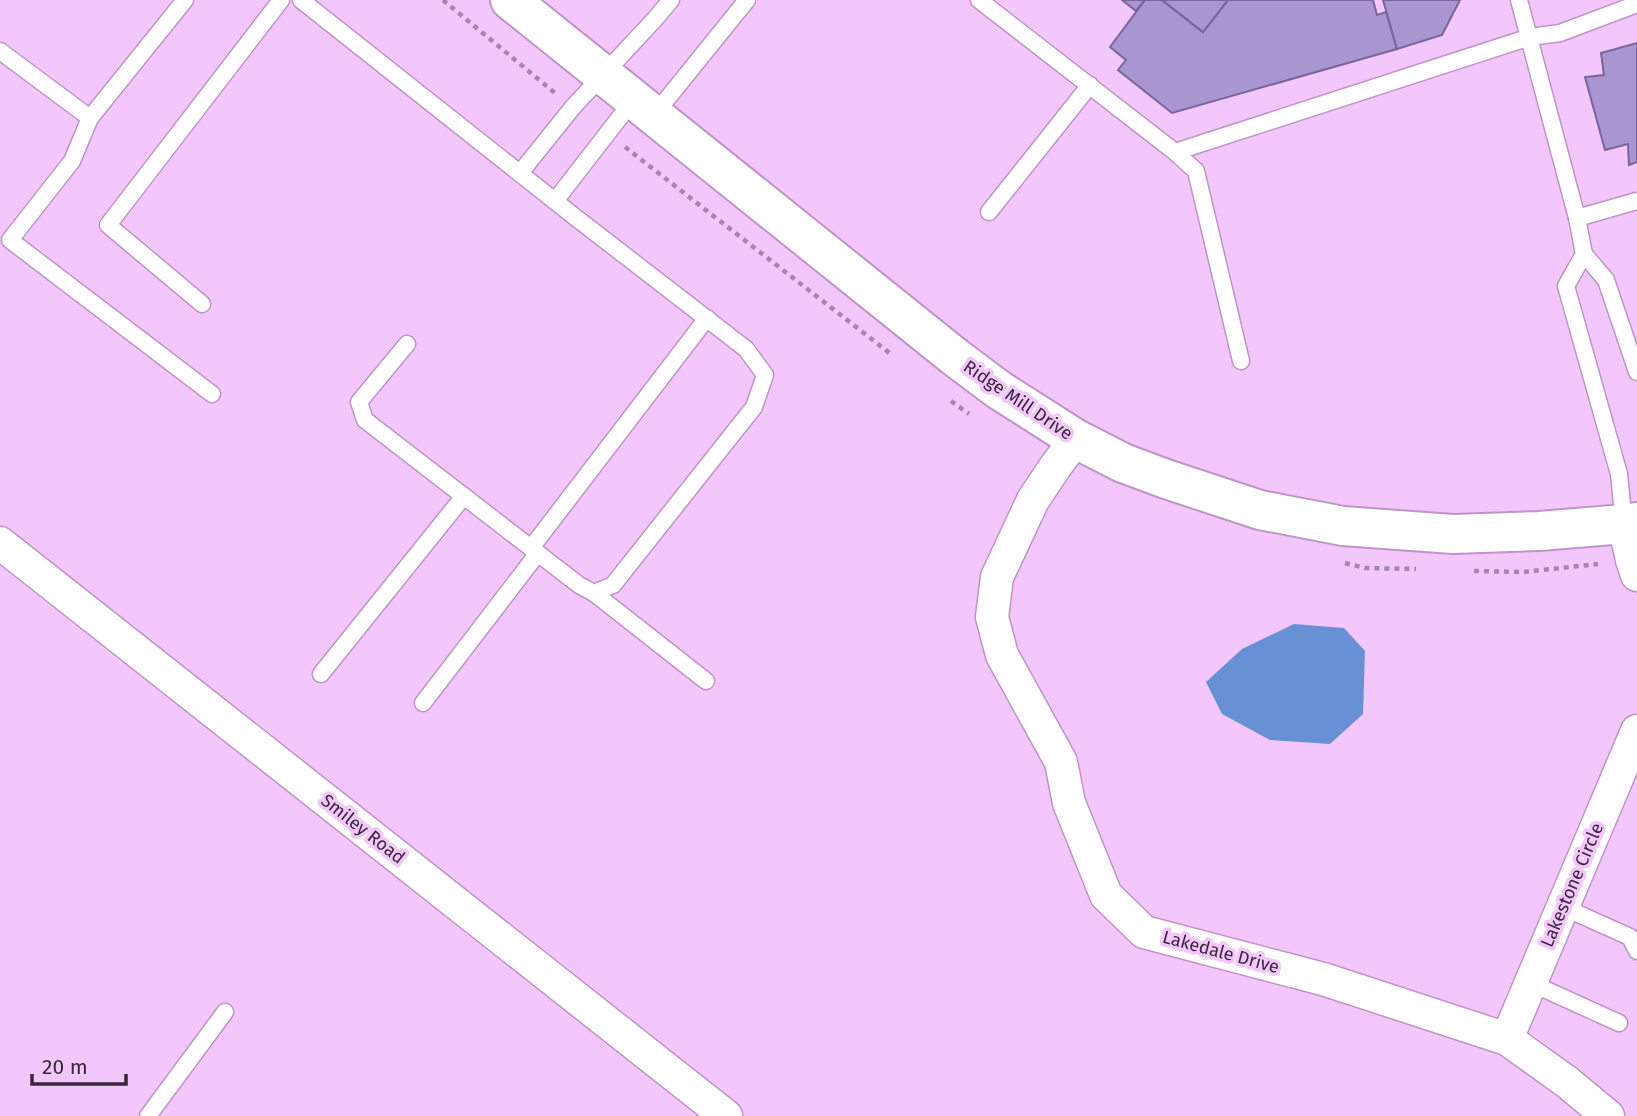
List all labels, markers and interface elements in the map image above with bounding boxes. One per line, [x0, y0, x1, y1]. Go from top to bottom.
street label: Ridge Mill Drive [959, 355, 1077, 445]
street label: Smiley Road [317, 789, 409, 869]
street label: Lakestone Circle [1536, 820, 1608, 950]
street label: Lakedale Drive [1160, 926, 1282, 978]
scale bar [32, 1042, 126, 1086]
text: 20 m [42, 1054, 88, 1080]

